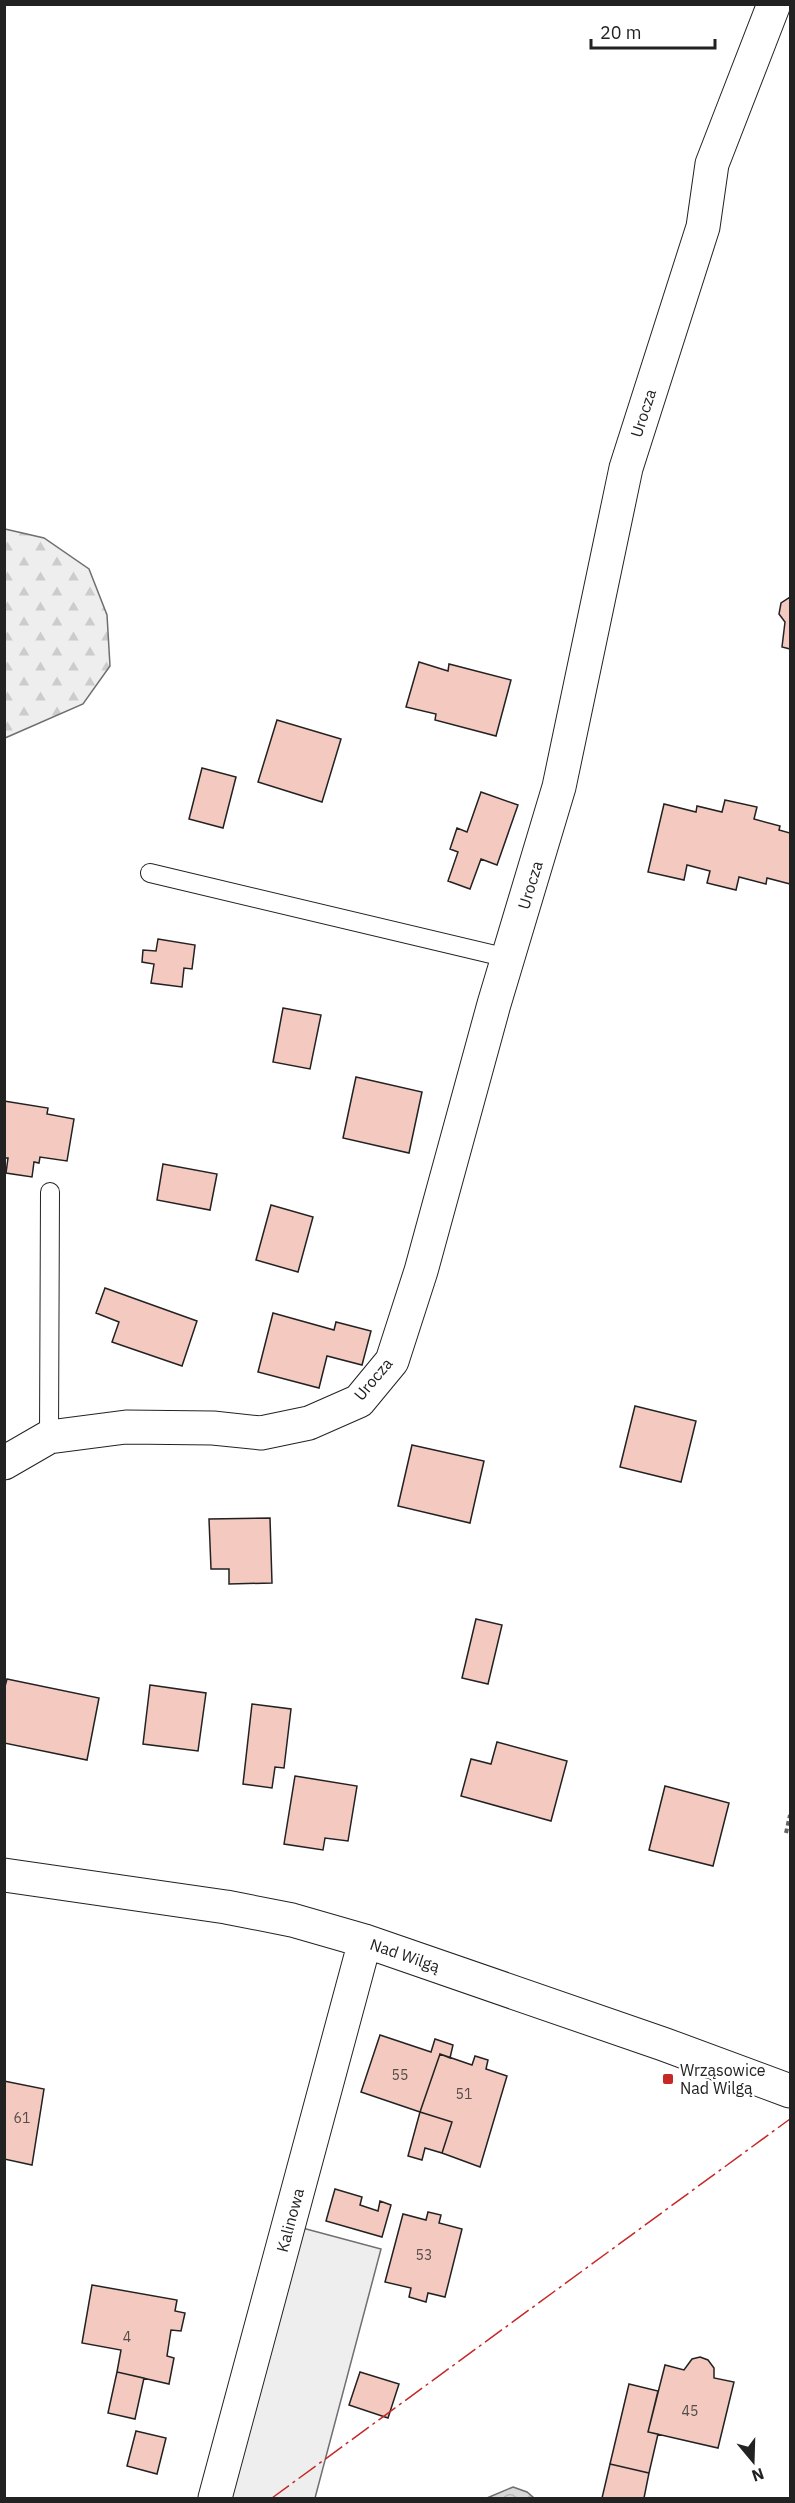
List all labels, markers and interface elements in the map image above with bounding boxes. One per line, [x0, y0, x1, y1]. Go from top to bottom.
scale bar [591, 12, 716, 50]
text: 20 m [600, 21, 642, 44]
street label: Urocza [626, 386, 660, 440]
street label: Urocza [513, 858, 547, 912]
street label: Urocza [349, 1353, 397, 1404]
street label: Nad Wilgą [367, 1934, 443, 1976]
place label: Wrząsowice Nad Wilgą [680, 2060, 766, 2098]
house number: 55 [392, 2066, 408, 2084]
marker: Wrząsowice Nad Wilgą [661, 2072, 675, 2086]
house number: 51 [456, 2085, 472, 2103]
house number: 61 [14, 2109, 30, 2127]
street label: Kalinowa [272, 2185, 308, 2254]
house number: 53 [416, 2246, 432, 2264]
house number: 4 [123, 2328, 131, 2346]
house number: 45 [682, 2402, 698, 2420]
north arrow [723, 2431, 783, 2491]
text: N [749, 2464, 767, 2487]

